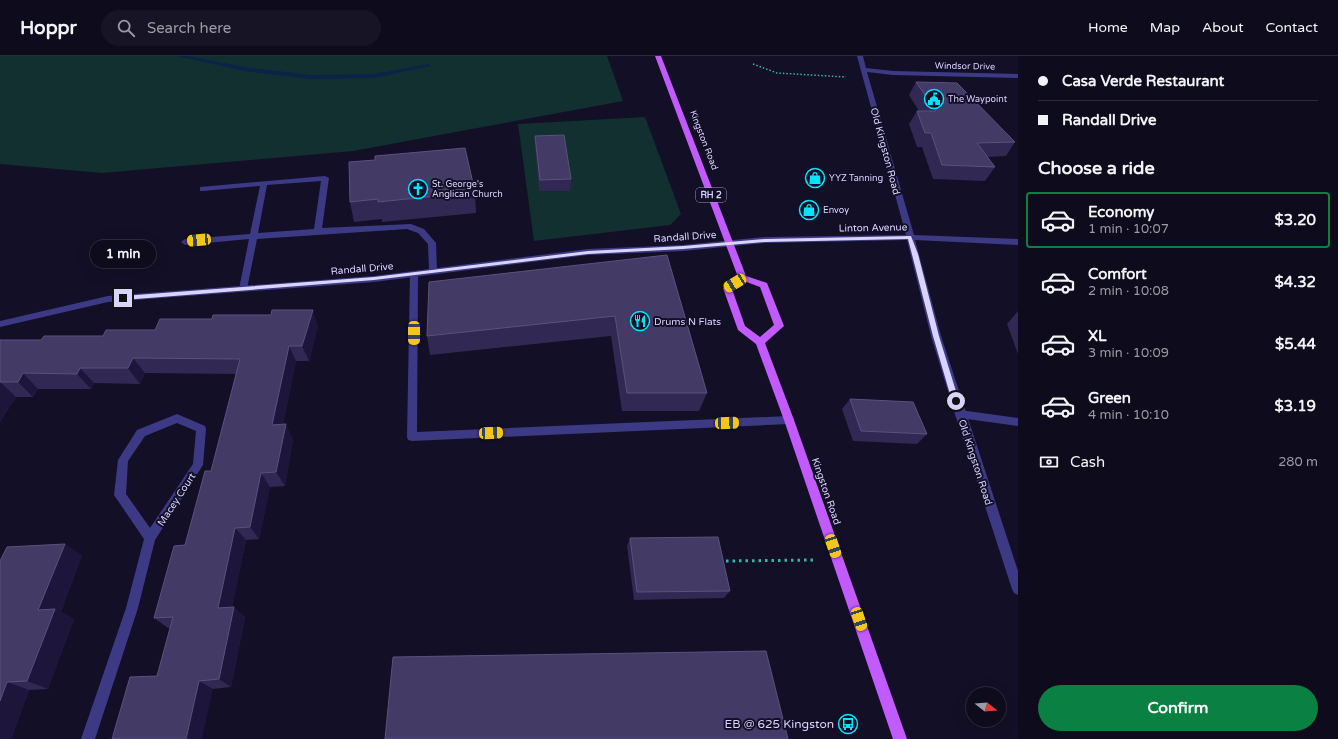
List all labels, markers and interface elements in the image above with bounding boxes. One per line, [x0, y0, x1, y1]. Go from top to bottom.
search box [101, 10, 381, 46]
text: Hoppr [20, 17, 77, 39]
icon: search [115, 17, 137, 39]
text: Search here [147, 19, 231, 37]
text: Home [1088, 19, 1128, 36]
text: Map [1150, 19, 1180, 36]
text: About [1202, 19, 1244, 36]
text: Contact [1266, 19, 1318, 36]
street label: Windsor Drive [935, 60, 995, 73]
text: Casa Verde Restaurant [1062, 72, 1224, 90]
public building icon: The Waypoint [923, 88, 945, 110]
place label: The Waypoint [948, 94, 1008, 105]
street label: Old Kingston Road [868, 107, 902, 196]
street label: Kingston Road [687, 109, 720, 172]
text: Randall Drive [1062, 111, 1156, 129]
text: Choose a ride [1038, 157, 1155, 179]
shop icon: YYZ Tanning [804, 167, 826, 189]
place label: YYZ Tanning [829, 173, 883, 184]
church icon: St. George's Anglican Church [407, 178, 429, 200]
place label: St. George's Anglican Church [432, 179, 503, 200]
road number: RH 2 [696, 188, 726, 202]
shop icon: Envoy [798, 199, 820, 221]
icon: car [1040, 202, 1076, 238]
text: Economy [1088, 203, 1154, 221]
place label: Envoy [823, 205, 849, 216]
text: $3.20 [1275, 211, 1316, 229]
street label: Linton Avenue [839, 221, 908, 235]
text: 1 min · 10:07 [1088, 221, 1169, 237]
street label: Randall Drive [653, 229, 717, 245]
car [187, 233, 211, 247]
callout: 1 min [90, 240, 156, 268]
text: 1 min [106, 246, 140, 262]
street label: Randall Drive [330, 260, 394, 278]
icon: car [1040, 264, 1076, 300]
text: Comfort [1088, 265, 1147, 283]
car [722, 272, 748, 294]
text: $4.32 [1275, 273, 1316, 291]
text: 2 min · 10:08 [1088, 283, 1169, 299]
route end [114, 289, 132, 307]
restaurant icon: Drums N Flats [629, 310, 651, 332]
place label: Drums N Flats [654, 316, 721, 328]
car [408, 321, 420, 345]
icon: car [1040, 326, 1076, 362]
text: XL [1088, 327, 1107, 345]
text: $5.44 [1275, 335, 1316, 353]
text: 3 min · 10:09 [1088, 345, 1169, 361]
icon: car [1040, 388, 1076, 424]
text: Green [1088, 389, 1131, 407]
route start [947, 392, 965, 410]
text: $3.19 [1275, 397, 1316, 415]
text: 4 min · 10:10 [1088, 407, 1169, 423]
car [715, 417, 739, 429]
street label: Old Kingston Road [956, 418, 995, 507]
car [479, 426, 503, 440]
icon: cash [1038, 451, 1060, 473]
text: Cash [1070, 453, 1105, 471]
text: 280 m [1278, 454, 1318, 470]
street label: Kingston Road [809, 456, 843, 526]
street label: Macey Court [155, 471, 199, 528]
car [823, 533, 843, 559]
car [849, 606, 869, 632]
button: Confirm [1038, 685, 1318, 731]
north arrow [966, 687, 1006, 727]
map controls [966, 687, 1006, 727]
bus stop icon: EB @ 625 Kingston [837, 713, 859, 735]
place label: EB @ 625 Kingston [725, 717, 834, 731]

